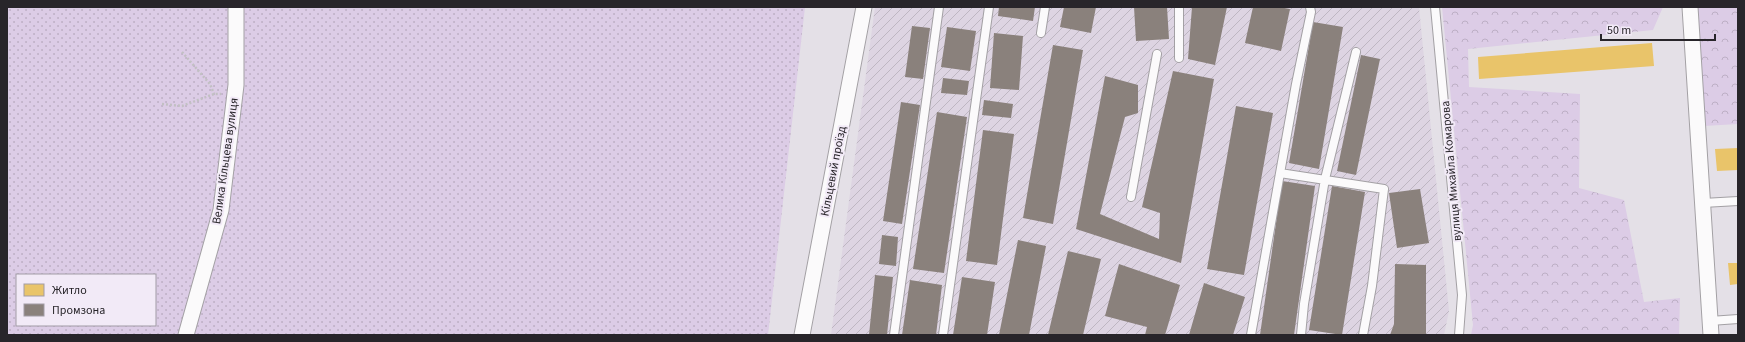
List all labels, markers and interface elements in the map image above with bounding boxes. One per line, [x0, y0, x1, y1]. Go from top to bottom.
scale bar [1601, 16, 1715, 42]
text: 50 m [1607, 22, 1631, 39]
street label: Велика Кільцева вулиця [208, 97, 243, 225]
street label: вулиця Михайла Комарова [1437, 100, 1466, 242]
street label: Кільцевий проїзд [816, 124, 851, 218]
legend [16, 274, 156, 326]
text: Житло [52, 282, 87, 299]
text: Промзона [52, 302, 105, 319]

